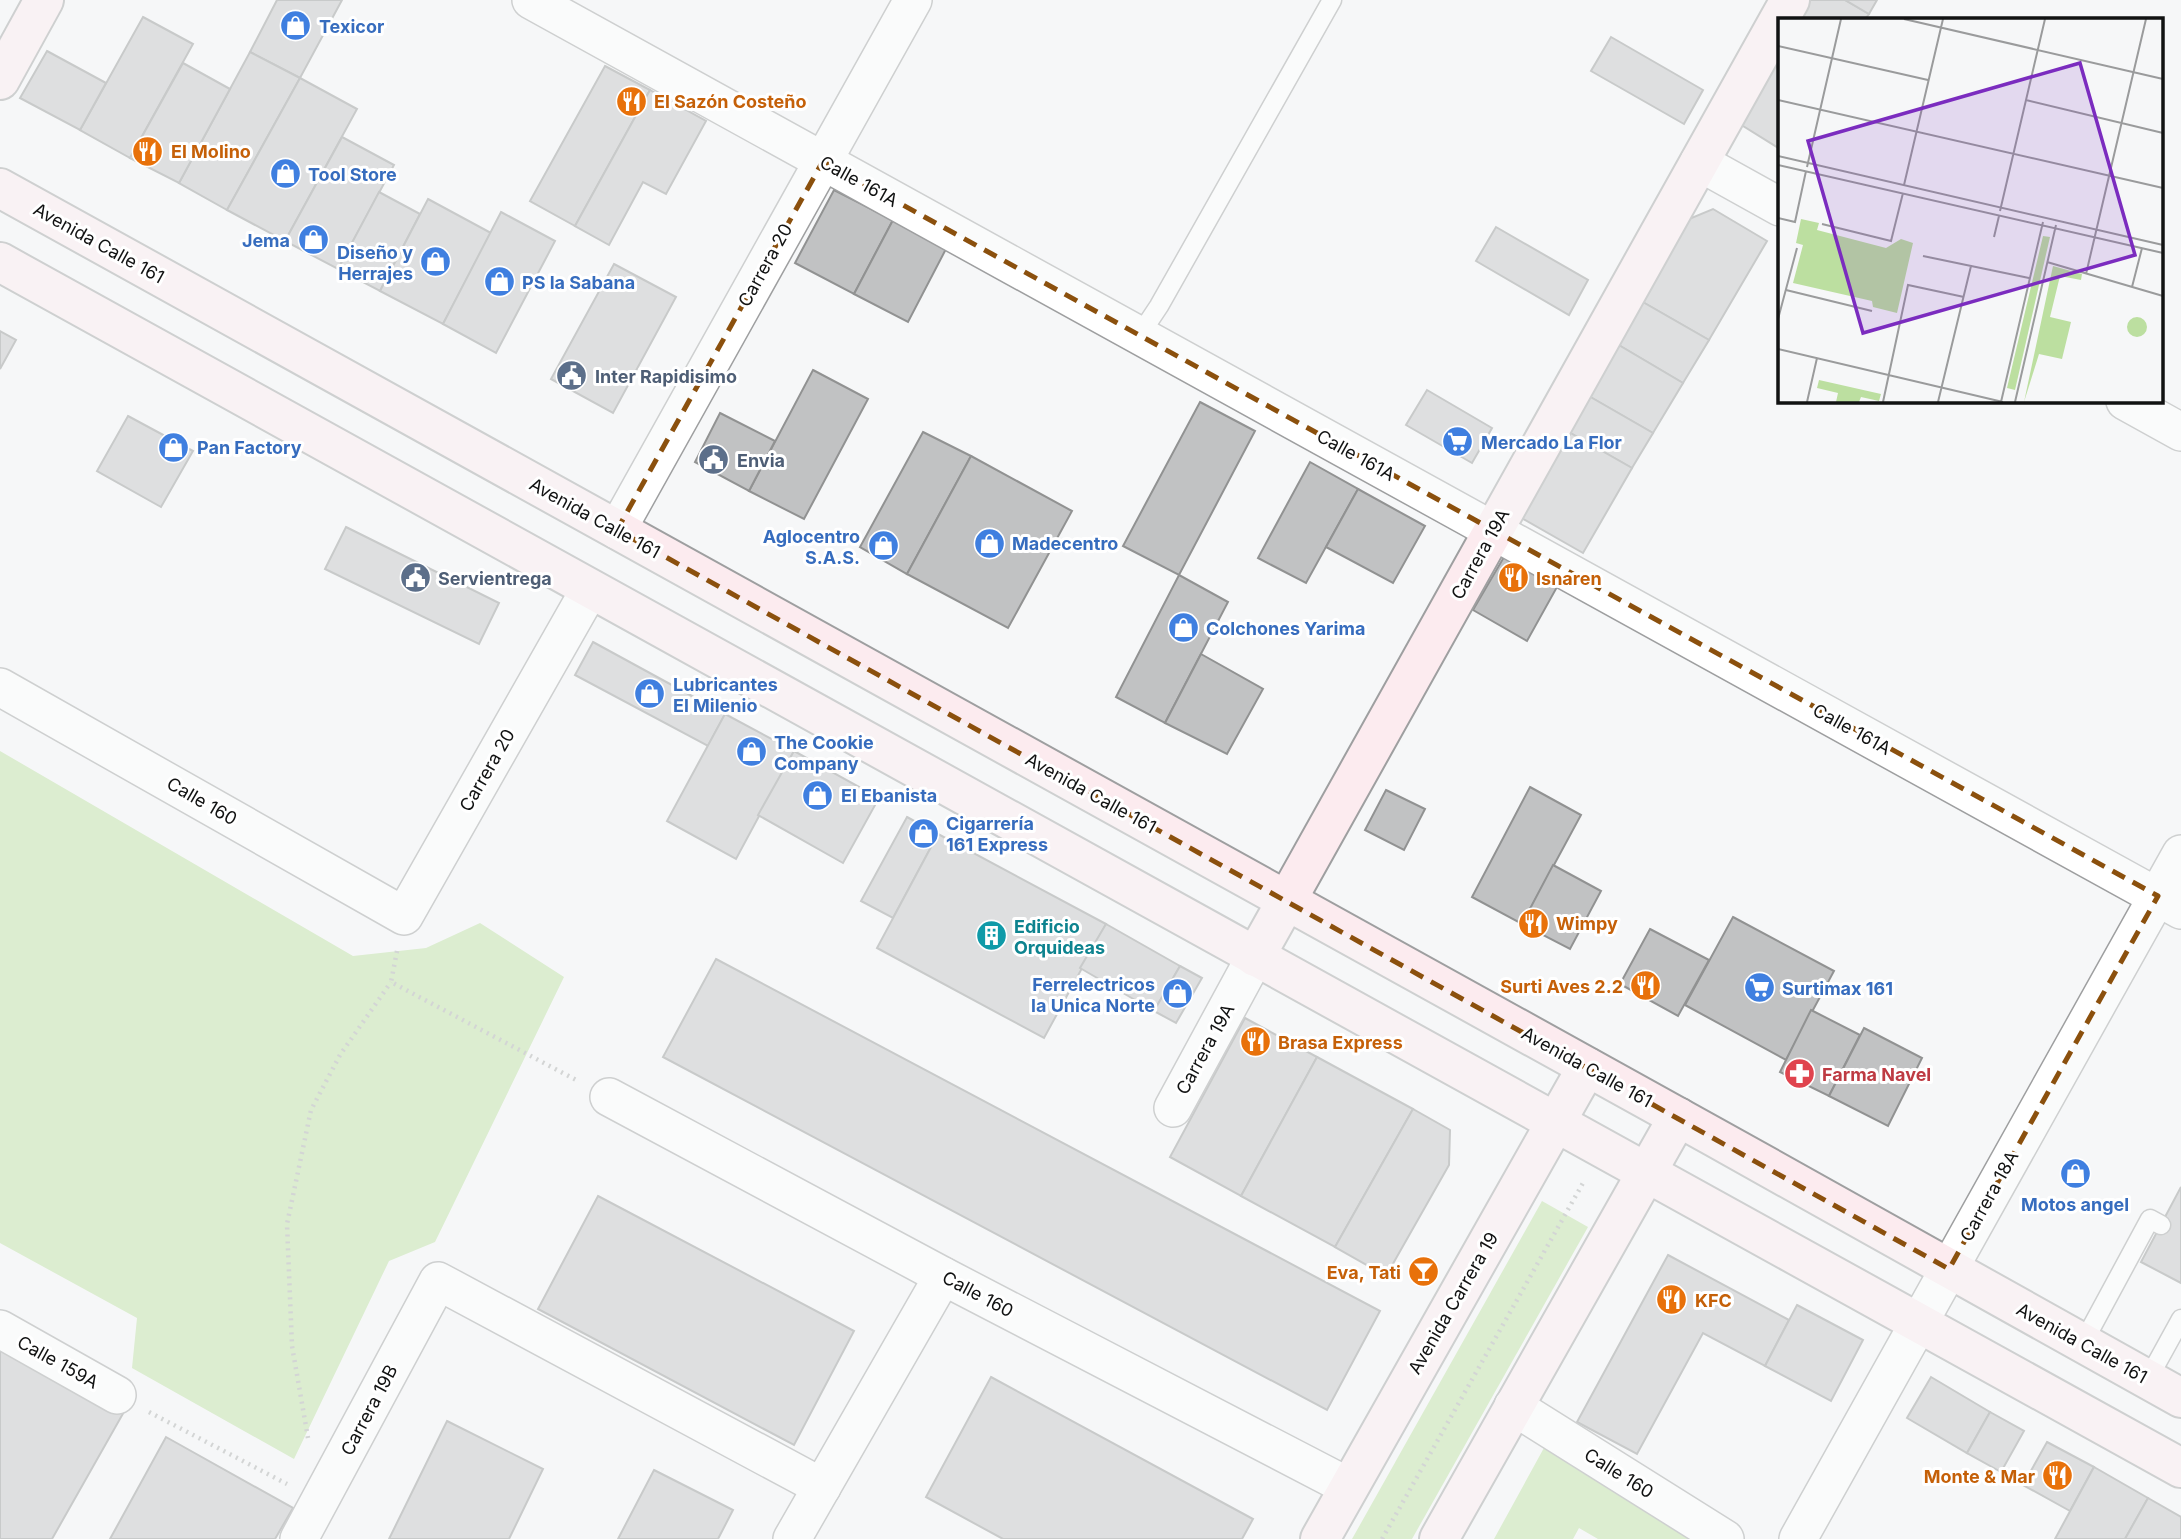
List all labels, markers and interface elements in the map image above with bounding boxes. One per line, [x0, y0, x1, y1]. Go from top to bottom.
shop icon: Texicor [279, 9, 313, 43]
place label: Texicor [319, 16, 384, 37]
inset map [1778, 18, 2164, 402]
restaurant icon: El Sazón Costeño [614, 84, 648, 118]
place label: El Sazón Costeño [654, 91, 807, 112]
restaurant icon: El Molino [131, 134, 165, 168]
place label: El Molino [171, 141, 251, 162]
street label: Calle 161A [816, 151, 902, 211]
shop icon: Tool Store [268, 157, 302, 191]
place label: Tool Store [308, 164, 397, 185]
street label: Avenida Calle 161 [30, 198, 168, 288]
street label: Carrera 20 [734, 220, 796, 310]
shop icon: Jema [296, 223, 330, 257]
place label: Jema [242, 230, 290, 251]
place label: Diseño y Herrajes [337, 242, 413, 284]
shop icon: Diseño y Herrajes [419, 245, 453, 279]
shop icon: PS la Sabana [482, 265, 516, 299]
place label: PS la Sabana [522, 272, 635, 293]
public building icon: Inter Rapidisimo [555, 359, 589, 393]
place label: Inter Rapidisimo [595, 366, 737, 387]
street label: Calle 161A [1313, 425, 1399, 485]
supermarket icon: Mercado La Flor [1441, 425, 1475, 459]
shop icon: Pan Factory [157, 430, 191, 464]
place label: Mercado La Flor [1481, 432, 1622, 453]
place label: Pan Factory [197, 437, 302, 458]
public building icon: Envia [697, 443, 731, 477]
place label: Envia [737, 450, 785, 471]
street label: Avenida Calle 161 [526, 473, 664, 563]
street label: Carrera 19A [1447, 505, 1513, 603]
place label: Aglocentro S.A.S. [763, 526, 860, 568]
shop icon: Madecentro [972, 526, 1006, 560]
shop icon: Aglocentro S.A.S. [866, 529, 900, 563]
place label: Madecentro [1012, 533, 1118, 554]
public building icon: Servientrega [398, 561, 432, 595]
restaurant icon: Isnaren [1496, 561, 1530, 595]
place label: Servientrega [438, 568, 552, 589]
place label: Isnaren [1536, 568, 1602, 589]
shop icon: Colchones Yarima [1166, 611, 1200, 645]
place label: Colchones Yarima [1206, 618, 1365, 639]
place label: Lubricantes El Milenio [673, 674, 778, 716]
shop icon: Lubricantes El Milenio [633, 677, 667, 711]
street label: Calle 161A [1809, 699, 1895, 759]
street label: Carrera 20 [455, 725, 519, 815]
place label: The Cookie Company [774, 732, 874, 774]
shop icon: The Cookie Company [734, 735, 768, 769]
street label: Avenida Calle 161 [1022, 748, 1160, 838]
street label: Calle 160 [163, 773, 241, 829]
shop icon: El Ebanista [801, 778, 835, 812]
place label: El Ebanista [841, 785, 937, 806]
place label: Cigarrería 161 Express [946, 813, 1048, 855]
shop icon: Cigarrería 161 Express [906, 816, 940, 850]
restaurant icon: Wimpy [1516, 906, 1550, 940]
place label: Wimpy [1556, 913, 1618, 934]
place label: Edificio Orquideas [1014, 916, 1105, 958]
building icon: Edificio Orquideas [974, 919, 1008, 953]
restaurant icon: Surti Aves 2.2 [1629, 969, 1663, 1003]
supermarket icon: Surtimax 161 [1742, 971, 1776, 1005]
place label: Ferrelectricos la Unica Norte [1031, 974, 1155, 1016]
place label: Surti Aves 2.2 [1500, 976, 1623, 997]
shop icon: Ferrelectricos la Unica Norte [1161, 977, 1195, 1011]
place label: Surtimax 161 [1782, 978, 1893, 999]
street label: Carrera 19A [1172, 1000, 1238, 1098]
street label: Avenida Calle 161 [1518, 1022, 1656, 1112]
restaurant icon: Brasa Express [1238, 1025, 1272, 1059]
place label: Brasa Express [1278, 1032, 1403, 1053]
pharmacy icon: Farma Navel [1782, 1057, 1816, 1091]
place label: Farma Navel [1822, 1064, 1931, 1085]
street label: Carrera 18A [1956, 1147, 2022, 1245]
shop icon: Motos angel [2058, 1156, 2092, 1190]
place label: Motos angel [2021, 1194, 2129, 1215]
street label: Avenida Carrera 19 [1404, 1228, 1502, 1378]
bar icon: Eva, Tati [1407, 1255, 1441, 1289]
place label: Eva, Tati [1327, 1262, 1401, 1283]
street label: Calle 160 [939, 1267, 1017, 1321]
restaurant icon: KFC [1655, 1283, 1689, 1317]
place label: KFC [1695, 1290, 1732, 1311]
street label: Avenida Calle 161 [2013, 1298, 2151, 1388]
street label: Calle 159A [14, 1331, 102, 1393]
street label: Carrera 19B [336, 1361, 402, 1459]
street label: Calle 160 [1581, 1444, 1657, 1502]
restaurant icon: Monte & Mar [2041, 1459, 2075, 1493]
place label: Monte & Mar [1924, 1466, 2035, 1487]

